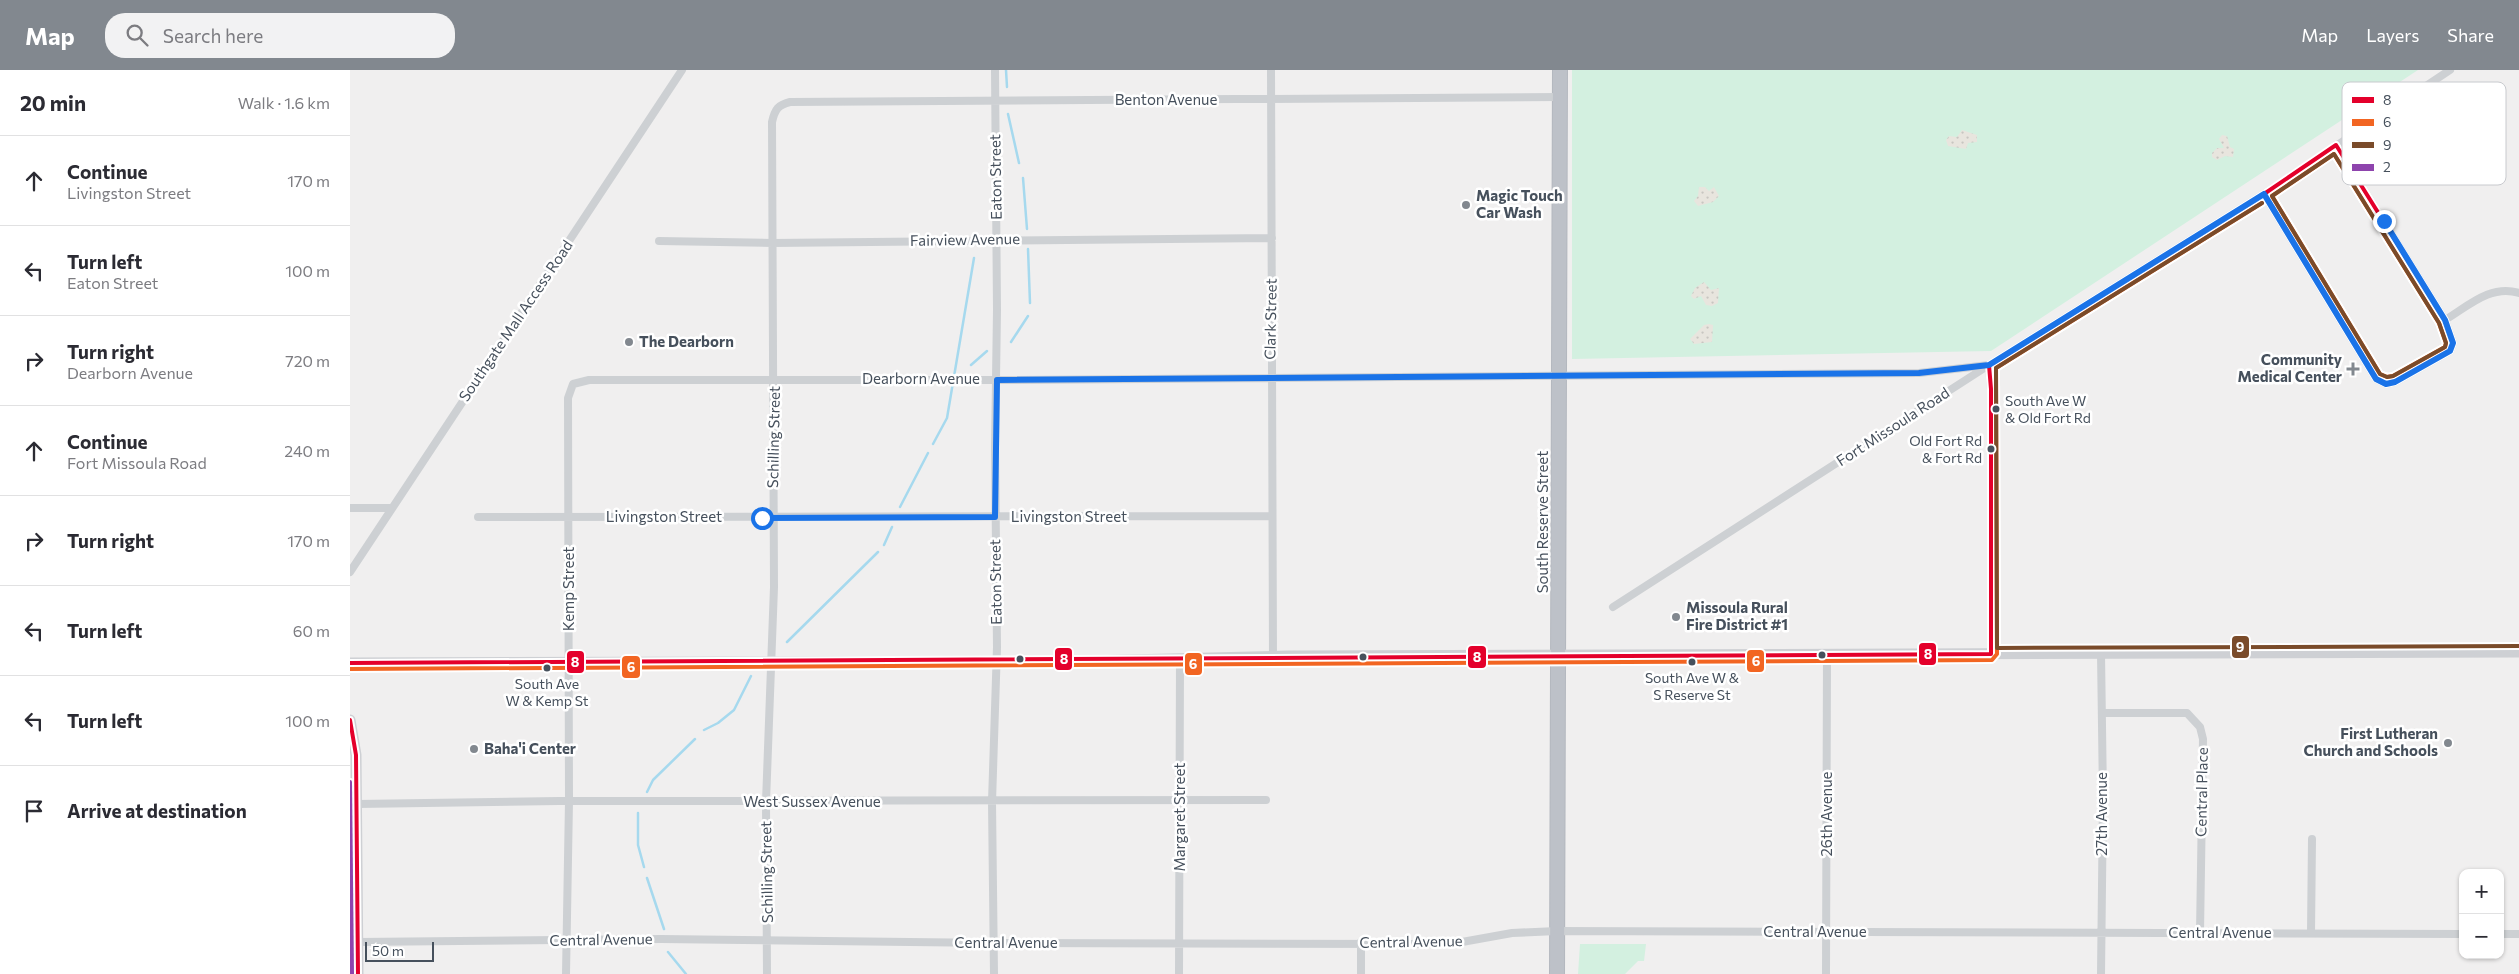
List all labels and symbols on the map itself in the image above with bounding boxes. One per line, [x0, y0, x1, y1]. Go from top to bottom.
legend [2342, 82, 2506, 185]
street label: Benton Avenue [1115, 90, 1217, 108]
text: 8 [2383, 91, 2392, 108]
text: 6 [2383, 113, 2392, 130]
street label: Eaton Street [985, 134, 1005, 220]
text: 9 [2383, 136, 2392, 153]
text: 2 [2383, 158, 2391, 175]
place label: Magic Touch Car Wash [1476, 186, 1563, 221]
marker: Magic Touch Car Wash [1460, 199, 1472, 211]
route end [2373, 210, 2396, 233]
street label: Fairview Avenue [910, 229, 1020, 249]
street label: Southgate Mall Access Road [454, 236, 576, 404]
street label: Clark Street [1260, 278, 1280, 360]
place label: The Dearborn [639, 332, 734, 350]
marker: The Dearborn [623, 336, 635, 348]
place label: Community Medical Center [2237, 350, 2343, 385]
marker: Community Medical Center [2346, 362, 2360, 376]
street label: Dearborn Avenue [862, 369, 980, 387]
street label: Fort Missoula Road [1833, 383, 1952, 469]
street label: Schilling Street [763, 386, 783, 488]
place label: South Ave W & Old Fort Rd [2005, 392, 2091, 426]
marker: South Ave W & Old Fort Rd [1991, 404, 2001, 414]
place label: Old Fort Rd & Fort Rd [1909, 432, 1982, 466]
marker: Old Fort Rd & Fort Rd [1986, 444, 1996, 454]
street label: South Reserve Street [1533, 451, 1551, 593]
street label: Livingston Street [606, 507, 722, 525]
route start [751, 507, 774, 530]
street label: Livingston Street [1011, 507, 1127, 525]
street label: Eaton Street [985, 539, 1005, 625]
street label: Kemp Street [559, 547, 577, 631]
place label: Missoula Rural Fire District #1 [1686, 598, 1788, 633]
marker: Missoula Rural Fire District #1 [1670, 611, 1682, 623]
line badge: 9 [2231, 635, 2250, 659]
text: 9 [2236, 638, 2245, 655]
line badge: 8 [1918, 642, 1937, 666]
line badge: 8 [1467, 645, 1487, 669]
text: 8 [1924, 645, 1933, 662]
line badge: 8 [1054, 647, 1073, 671]
text: 8 [1473, 648, 1482, 665]
line badge: 6 [1746, 649, 1765, 673]
line badge: 8 [566, 650, 585, 674]
text: 8 [1060, 650, 1069, 667]
unlabelled marker [1817, 650, 1827, 660]
line badge: 6 [1184, 652, 1203, 676]
unlabelled marker [1358, 652, 1368, 662]
text: 6 [1752, 652, 1761, 669]
text: 8 [571, 653, 580, 670]
unlabelled marker [1015, 654, 1025, 664]
line badge: 6 [621, 655, 641, 679]
text: 6 [1189, 655, 1198, 672]
marker: South Ave W & S Reserve St [1687, 657, 1697, 667]
text: 6 [627, 658, 636, 675]
marker: South Ave W & Kemp St [542, 663, 552, 673]
place label: South Ave W & S Reserve St [1645, 669, 1740, 703]
place label: South Ave W & Kemp St [505, 675, 589, 709]
place label: First Lutheran Church and Schools [2304, 724, 2438, 759]
marker: First Lutheran Church and Schools [2442, 737, 2454, 749]
place label: Baha'i Center [484, 739, 576, 757]
marker: Baha'i Center [468, 743, 480, 755]
street label: Central Place [2191, 747, 2211, 837]
street label: Margaret Street [1170, 763, 1188, 871]
street label: 26th Avenue [1817, 771, 1835, 857]
street label: 27th Avenue [2092, 772, 2110, 856]
street label: West Sussex Avenue [743, 792, 881, 810]
street label: Schilling Street [756, 821, 776, 923]
street label: Central Avenue [1763, 922, 1867, 940]
street label: Central Avenue [2168, 923, 2272, 941]
street label: Central Avenue [549, 929, 653, 949]
street label: Central Avenue [1359, 931, 1463, 951]
street label: Central Avenue [954, 933, 1058, 951]
scale bar [365, 939, 434, 962]

